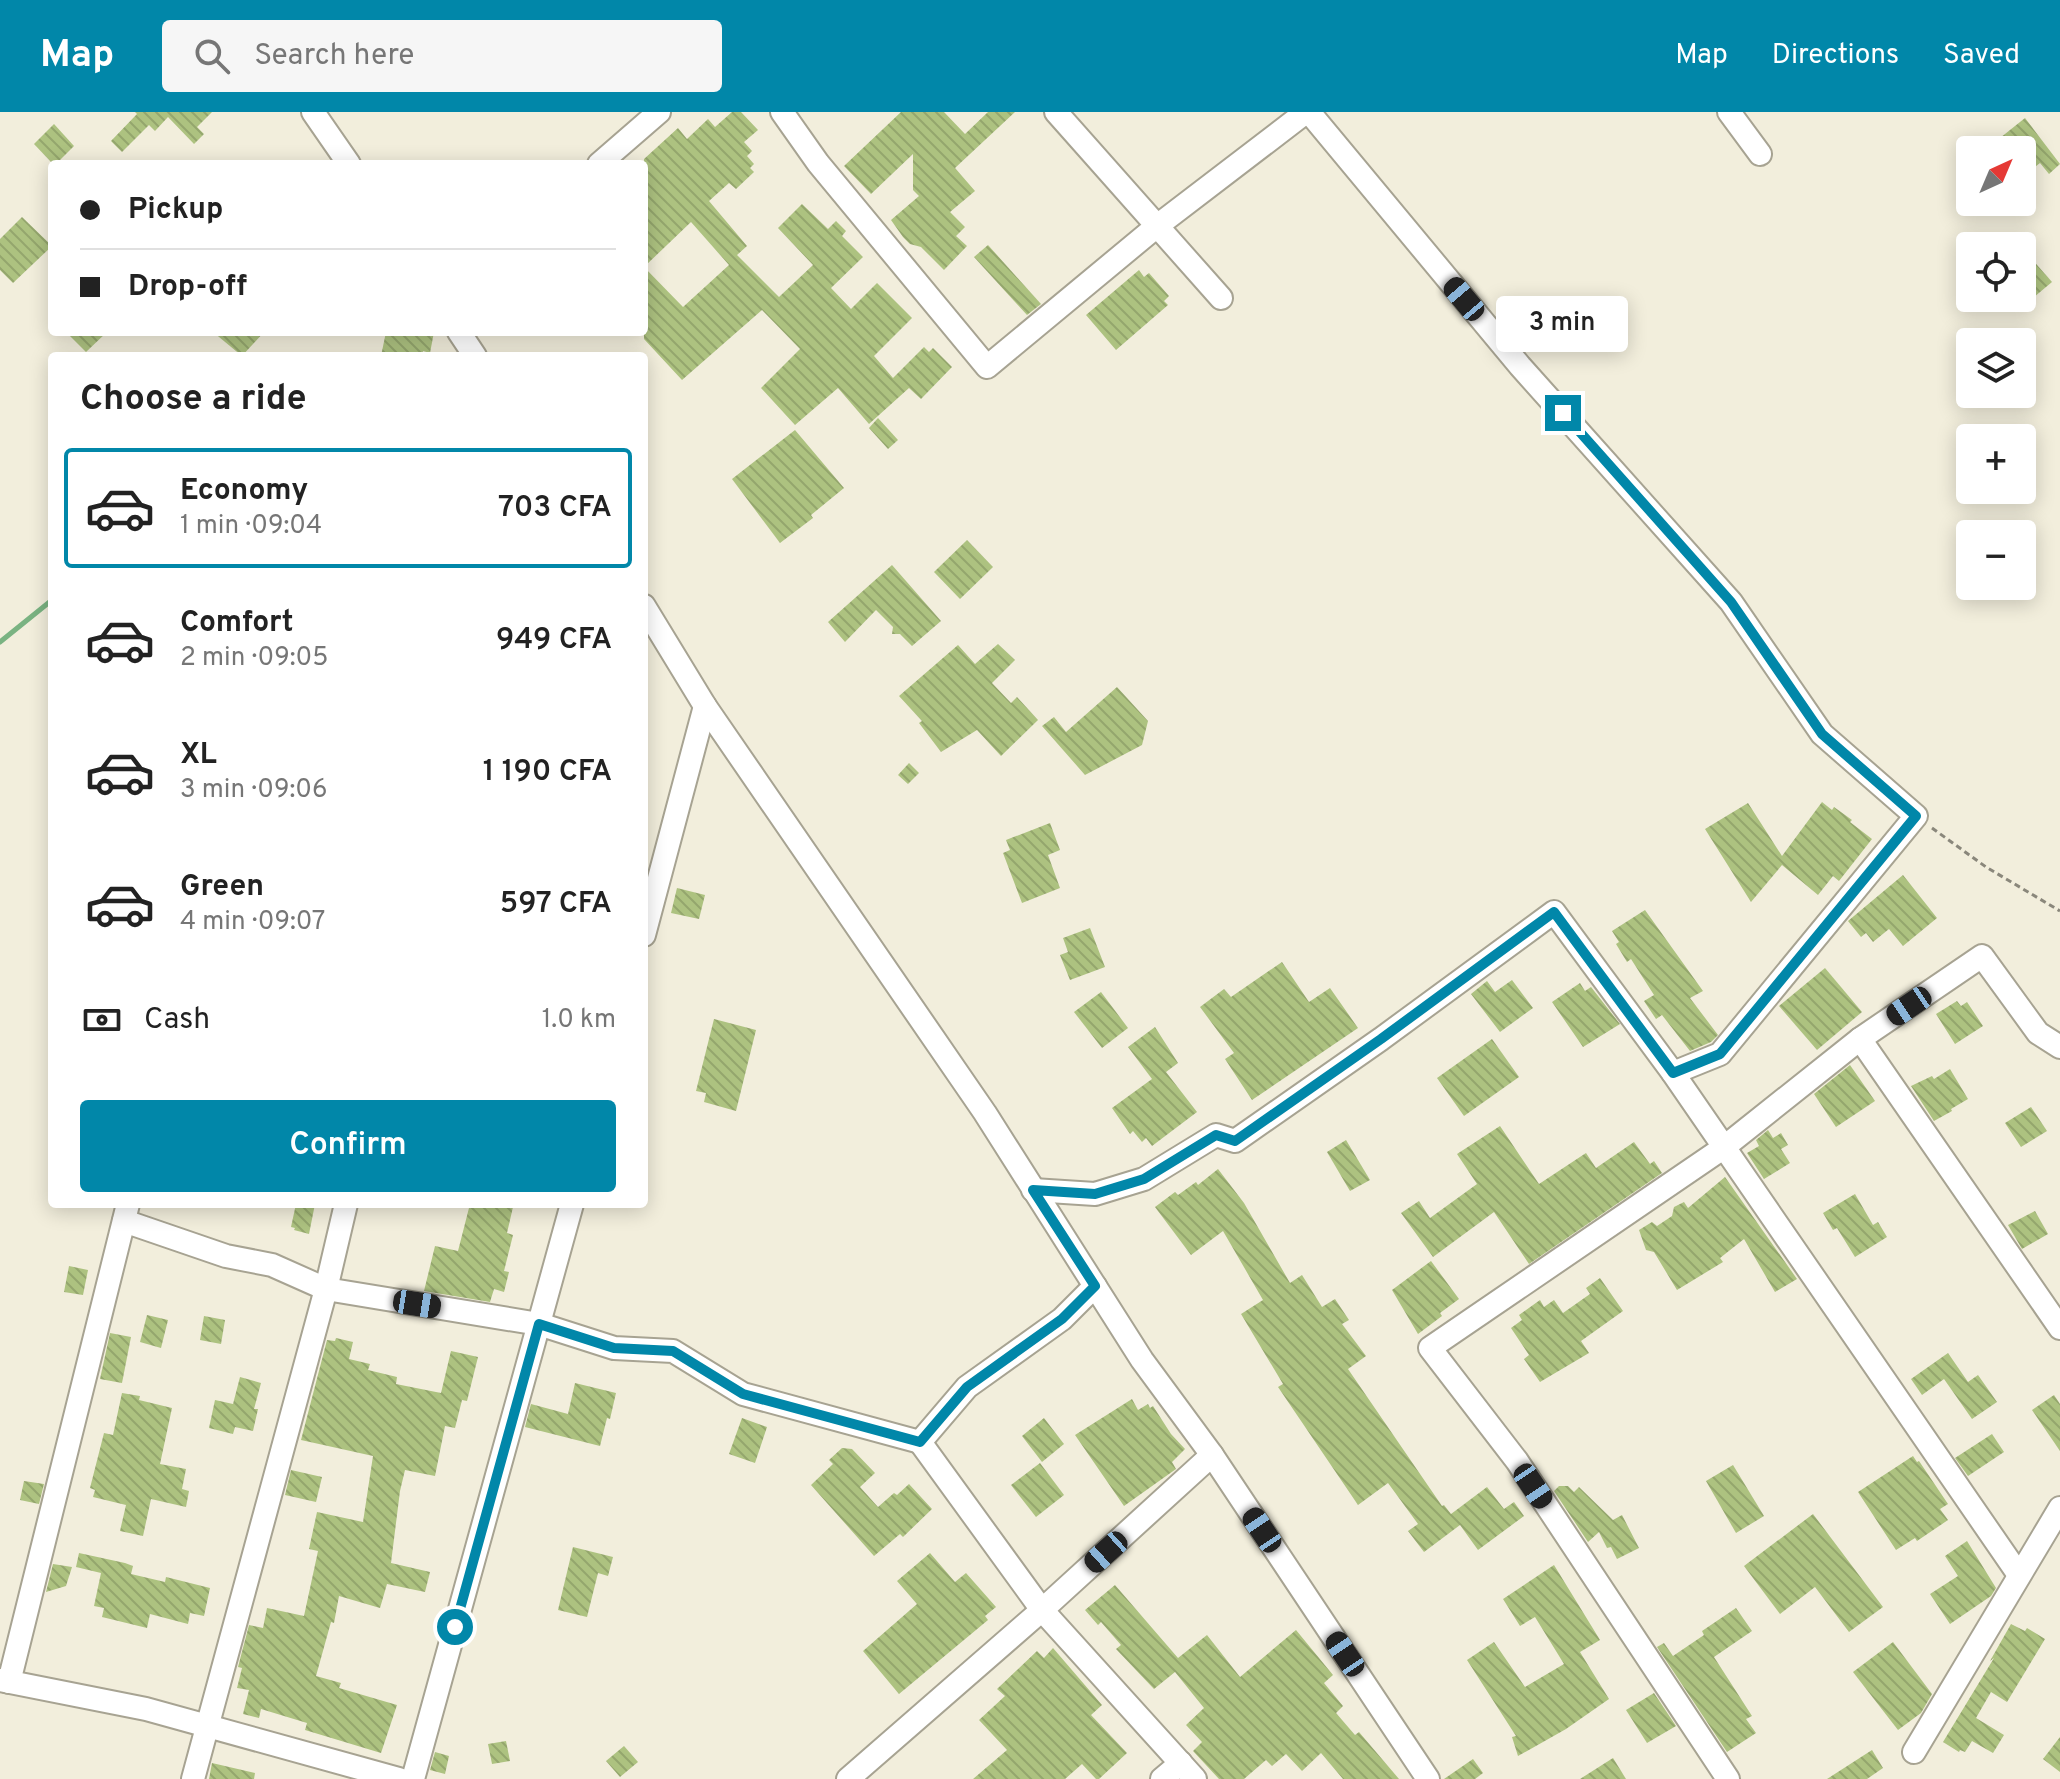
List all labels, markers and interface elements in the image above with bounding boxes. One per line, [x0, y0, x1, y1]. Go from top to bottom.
search box [162, 20, 722, 92]
text: Map [40, 32, 114, 81]
icon: search [190, 34, 234, 78]
text: Search here [254, 38, 414, 75]
text: Map [1675, 38, 1728, 74]
text: Directions [1772, 38, 1899, 74]
text: Saved [1943, 38, 2020, 74]
north arrow [1956, 136, 2036, 216]
map controls [1956, 136, 2036, 600]
text: Pickup [128, 192, 223, 229]
button: locate [1956, 232, 2036, 312]
text: Drop-off [128, 269, 247, 306]
car [1439, 273, 1489, 325]
callout: 3 min [1497, 297, 1629, 353]
text: 3 min [1529, 307, 1595, 340]
button: layers [1956, 328, 2036, 408]
text: Choose a ride [80, 377, 306, 423]
route end [1545, 395, 1581, 431]
button: + [1956, 424, 2036, 504]
icon: car [84, 472, 156, 544]
text: Economy [180, 473, 308, 510]
text: 703 CFA [498, 490, 612, 527]
text: 1 min · 09:04 [180, 510, 322, 543]
button: − [1956, 520, 2036, 600]
icon: car [84, 604, 156, 676]
text: Comfort [180, 605, 293, 642]
text: 949 CFA [496, 622, 612, 659]
text: 2 min · 09:05 [180, 642, 328, 675]
icon: car [84, 736, 156, 808]
text: XL [180, 737, 217, 774]
text: 1 190 CFA [483, 754, 612, 791]
text: 3 min · 09:06 [180, 774, 328, 807]
icon: car [84, 868, 156, 940]
text: Green [180, 869, 264, 906]
text: 597 CFA [500, 886, 612, 923]
text: 4 min · 09:07 [180, 906, 325, 939]
car [1882, 983, 1936, 1029]
icon: cash [80, 998, 124, 1042]
text: Cash [144, 1002, 210, 1039]
text: 1.0 km [542, 1004, 616, 1037]
button: Confirm [80, 1100, 616, 1192]
car [391, 1288, 443, 1320]
car [1510, 1459, 1556, 1513]
car [1239, 1503, 1285, 1557]
car [1080, 1527, 1132, 1577]
route start [437, 1609, 473, 1645]
car [1322, 1627, 1368, 1681]

